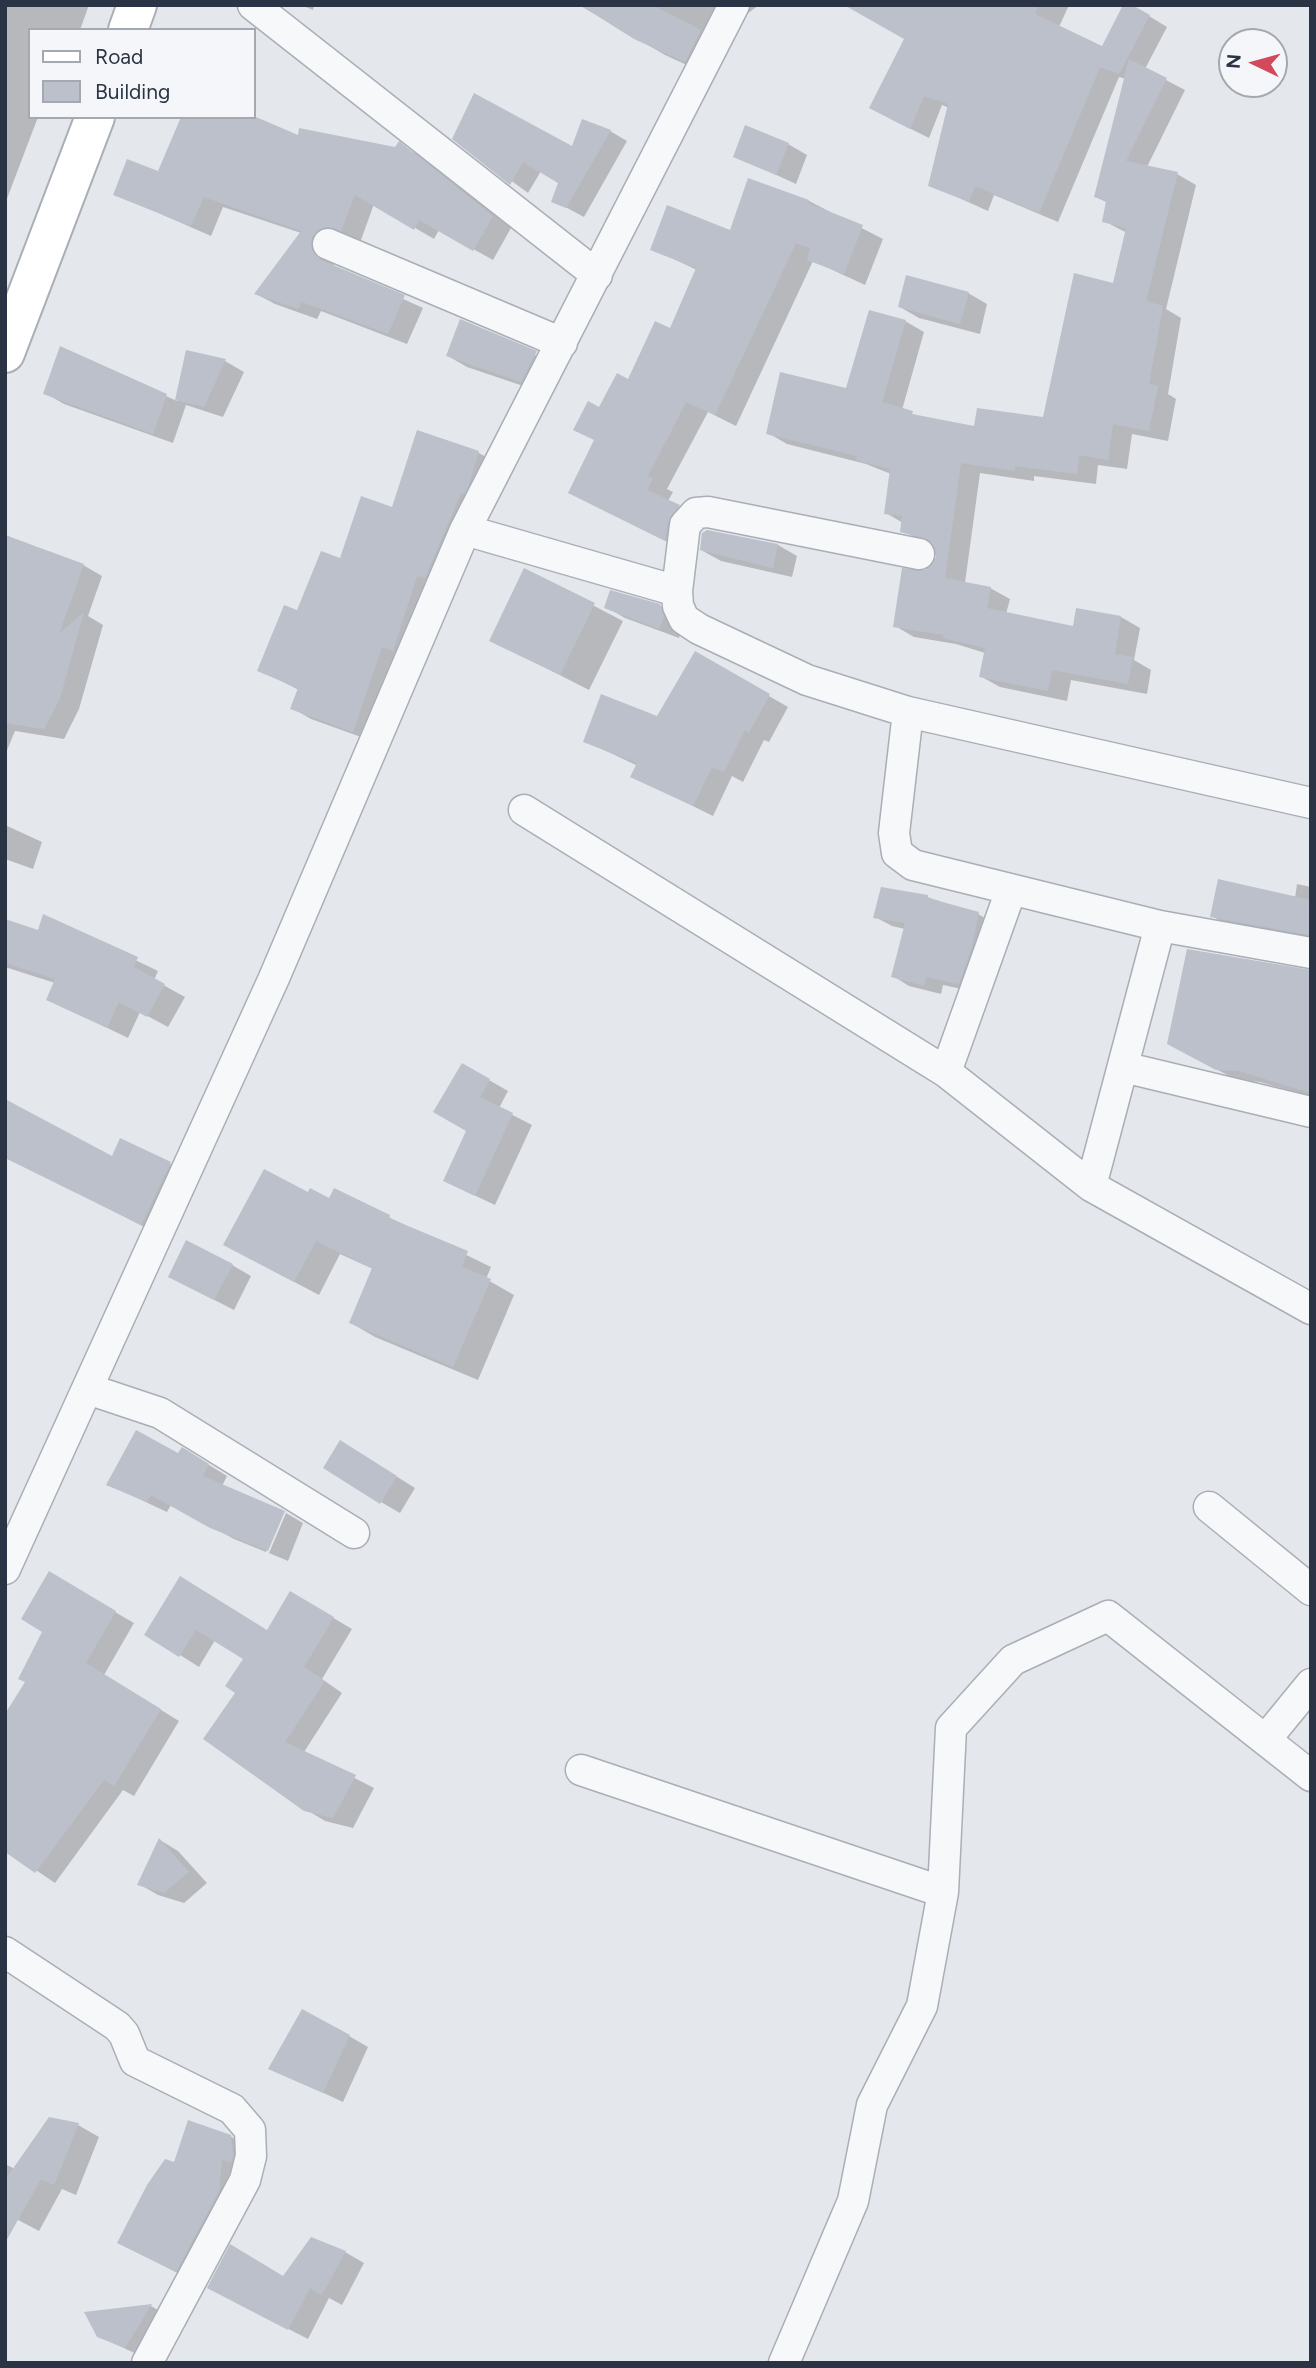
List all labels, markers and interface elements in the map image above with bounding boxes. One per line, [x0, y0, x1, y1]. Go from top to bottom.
legend [28, 28, 256, 119]
north arrow [1218, 28, 1288, 98]
text: Road [95, 44, 143, 69]
text: N [1221, 53, 1246, 70]
text: Building [95, 79, 170, 104]

